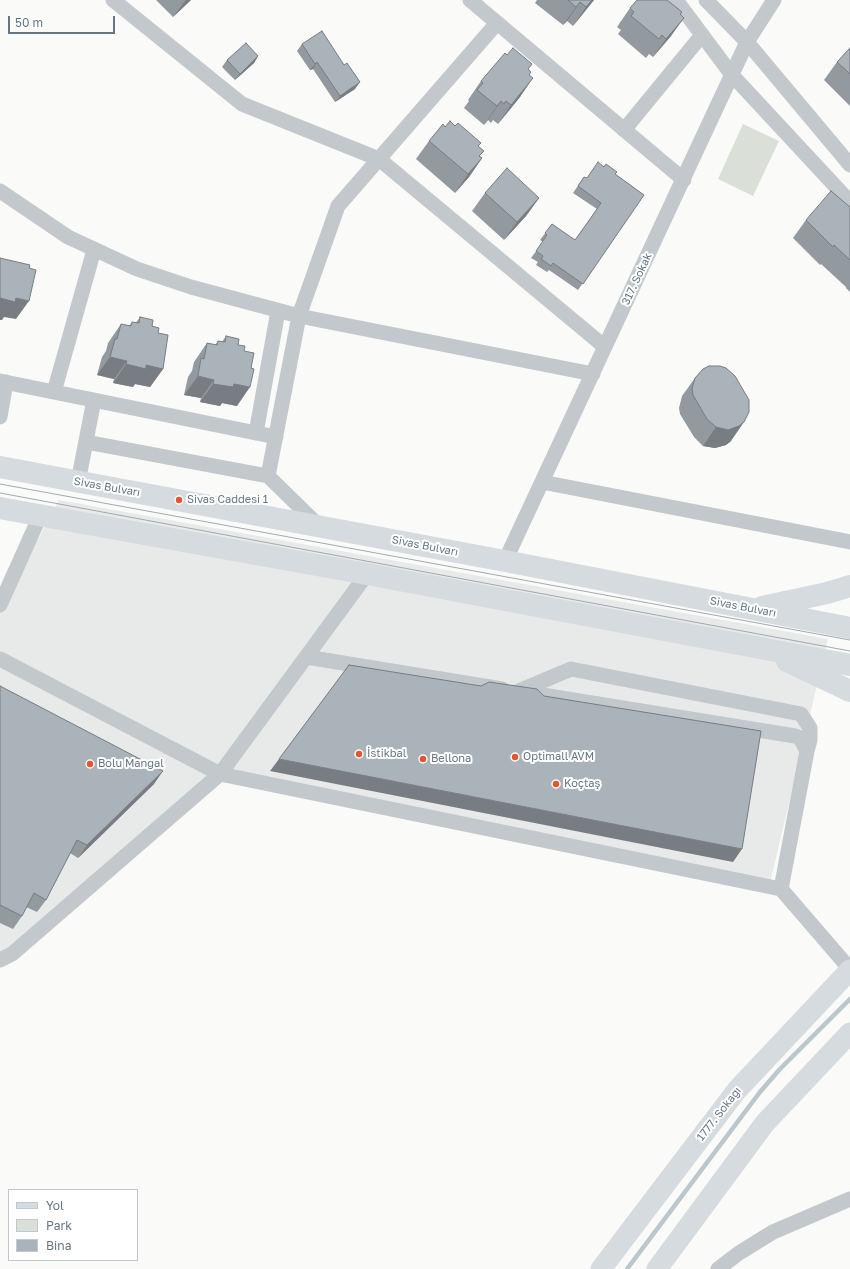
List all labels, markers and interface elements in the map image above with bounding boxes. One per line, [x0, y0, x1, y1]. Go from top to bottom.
scale bar [10, 8, 117, 34]
text: 50 m [15, 15, 43, 30]
street label: 317. Sokak [619, 251, 655, 307]
street label: Sivas Bulvarı [73, 475, 141, 499]
place label: Sivas Caddesi 1 [187, 493, 268, 507]
marker: Sivas Caddesi 1 [174, 495, 184, 505]
street label: Sivas Bulvarı [391, 533, 459, 559]
street label: Sivas Bulvarı [709, 594, 777, 620]
place label: İstikbal [367, 747, 406, 761]
marker: İstikbal [354, 749, 364, 759]
place label: Optimall AVM [523, 750, 594, 764]
place label: Bellona [431, 752, 471, 766]
marker: Optimall AVM [510, 752, 520, 762]
marker: Bellona [418, 754, 428, 764]
place label: Bolu Mangal [98, 757, 164, 771]
marker: Bolu Mangal [85, 759, 95, 769]
place label: Koçtaş [564, 777, 600, 791]
marker: Koçtaş [551, 779, 561, 789]
street label: 1777. Sokağı [694, 1085, 744, 1143]
legend [8, 1189, 138, 1261]
text: Yol [46, 1198, 64, 1213]
text: Park [46, 1218, 72, 1233]
text: Bina [46, 1238, 71, 1253]

